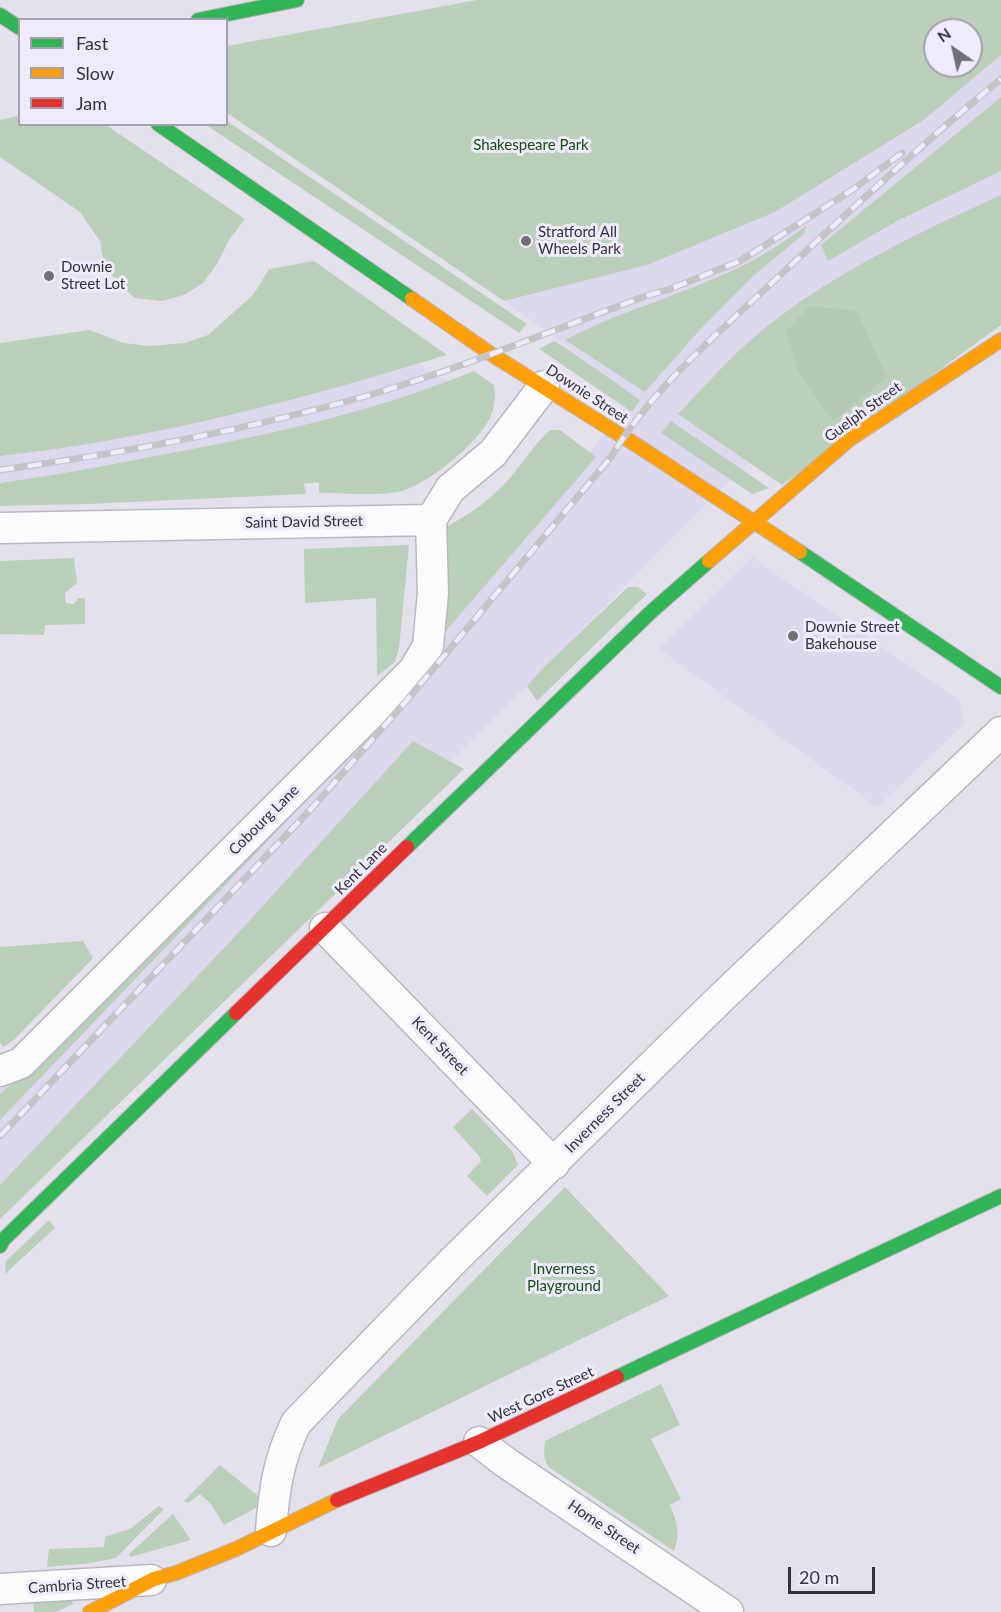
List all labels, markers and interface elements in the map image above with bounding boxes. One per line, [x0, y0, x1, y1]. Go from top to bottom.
legend [18, 18, 228, 126]
north arrow [923, 18, 983, 78]
text: N [933, 23, 954, 46]
text: Fast [76, 32, 108, 54]
text: Slow [76, 62, 114, 84]
text: Jam [76, 92, 107, 114]
park label: Shakespeare Park [473, 136, 589, 154]
place label: Stratford All Wheels Park [538, 223, 621, 258]
marker: Stratford All Wheels Park [519, 234, 533, 248]
place label: Downie Street Lot [61, 258, 125, 293]
marker: Downie Street Lot [42, 269, 56, 283]
street label: Downie Street [542, 361, 632, 427]
street label: Guelph Street [821, 378, 905, 446]
street label: Saint David Street [245, 512, 363, 532]
place label: Downie Street Bakehouse [805, 618, 900, 653]
marker: Downie Street Bakehouse [786, 629, 800, 643]
street label: Cobourg Lane [225, 781, 303, 859]
street label: Kent Lane [331, 839, 391, 899]
street label: Kent Street [408, 1013, 472, 1079]
street label: Inverness Street [561, 1069, 649, 1157]
park label: Inverness Playground [527, 1260, 601, 1295]
street label: West Gore Street [485, 1363, 597, 1427]
street label: Home Street [564, 1496, 644, 1558]
scale bar [791, 1555, 878, 1593]
text: 20 m [799, 1566, 839, 1588]
street label: Cambria Street [27, 1573, 127, 1597]

